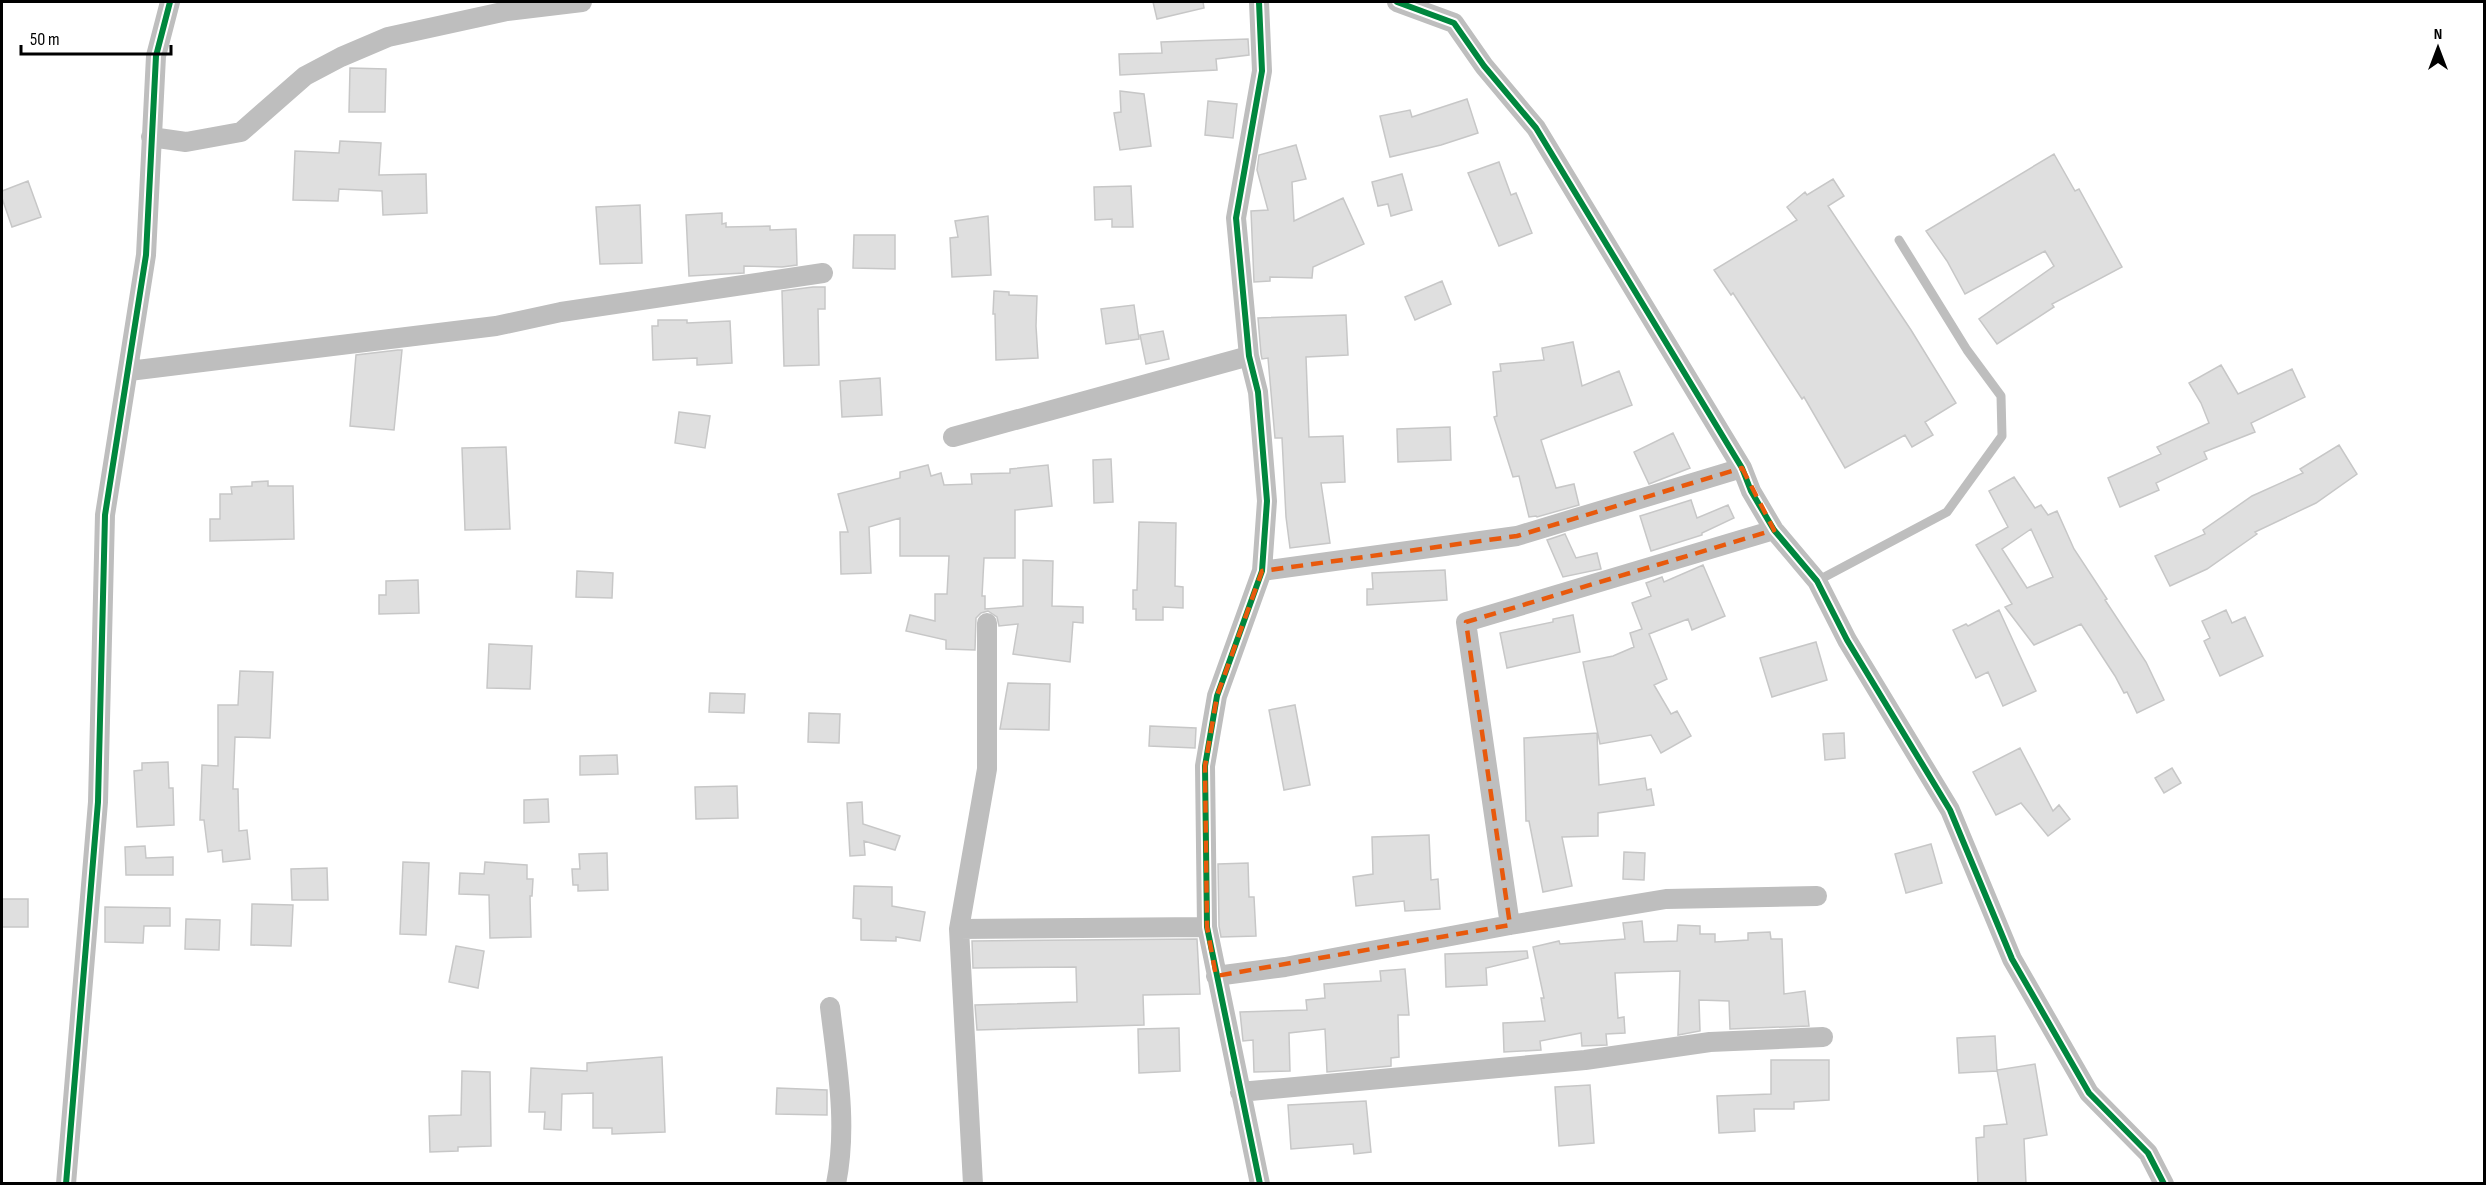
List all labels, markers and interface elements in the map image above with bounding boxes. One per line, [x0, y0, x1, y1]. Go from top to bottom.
scale bar [21, 18, 171, 56]
north arrow [2408, 18, 2468, 78]
text: N [2434, 25, 2442, 44]
text: 50 m [30, 29, 60, 50]

